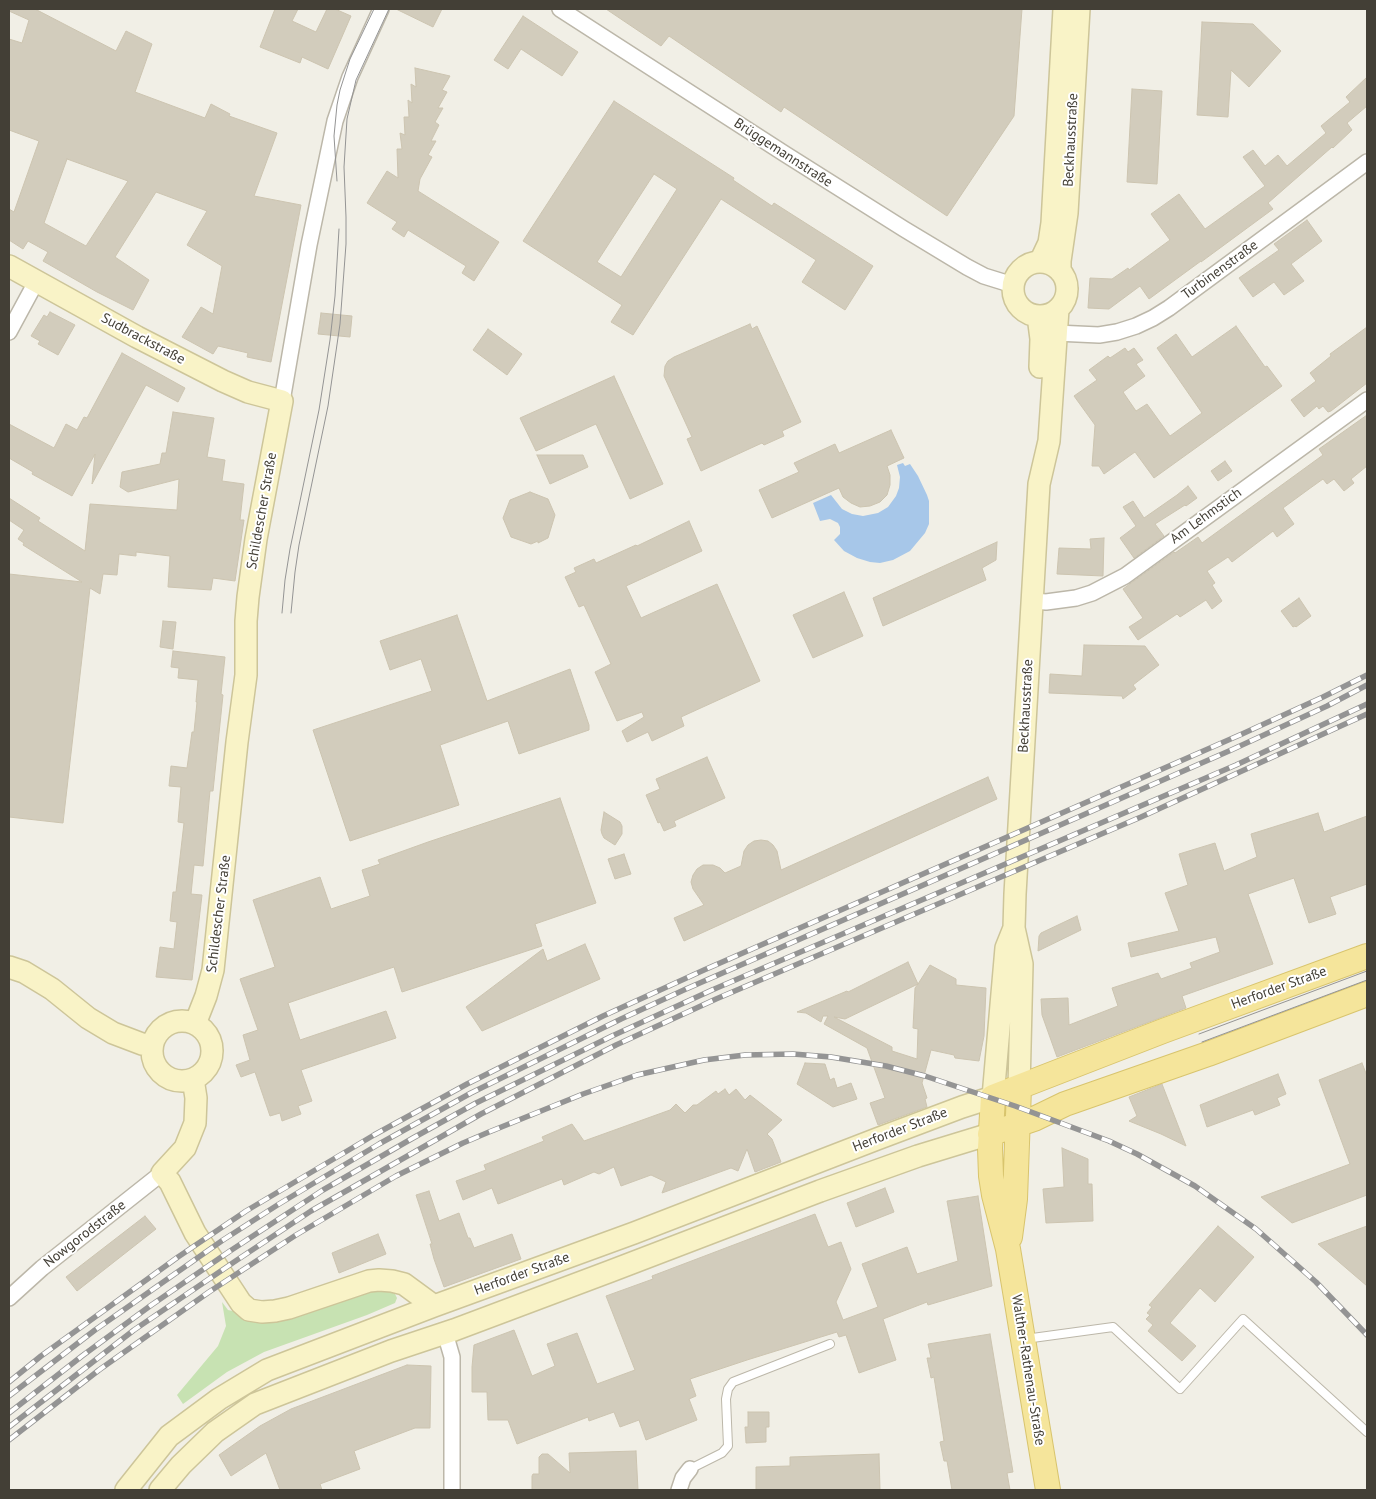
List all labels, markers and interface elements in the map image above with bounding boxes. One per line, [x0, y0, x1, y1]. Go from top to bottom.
street label: Beckhausstraße [1060, 93, 1082, 187]
street label: Brüggemannstraße [731, 115, 835, 191]
street label: Turbinenstraße [1179, 237, 1261, 303]
street label: Sudbrackstraße [98, 310, 188, 368]
street label: Schildescher Straße [243, 451, 281, 571]
street label: Am Lehmstich [1167, 484, 1245, 548]
street label: Beckhausstraße [1015, 659, 1037, 753]
street label: Schildescher Straße [203, 854, 235, 974]
street label: Herforder Straße [1229, 963, 1329, 1013]
street label: Herforder Straße [850, 1104, 950, 1156]
street label: Nowgorodstraße [41, 1197, 129, 1271]
street label: Herforder Straße [472, 1249, 572, 1299]
street label: Walther-Rathenau-Straße [1008, 1293, 1048, 1447]

